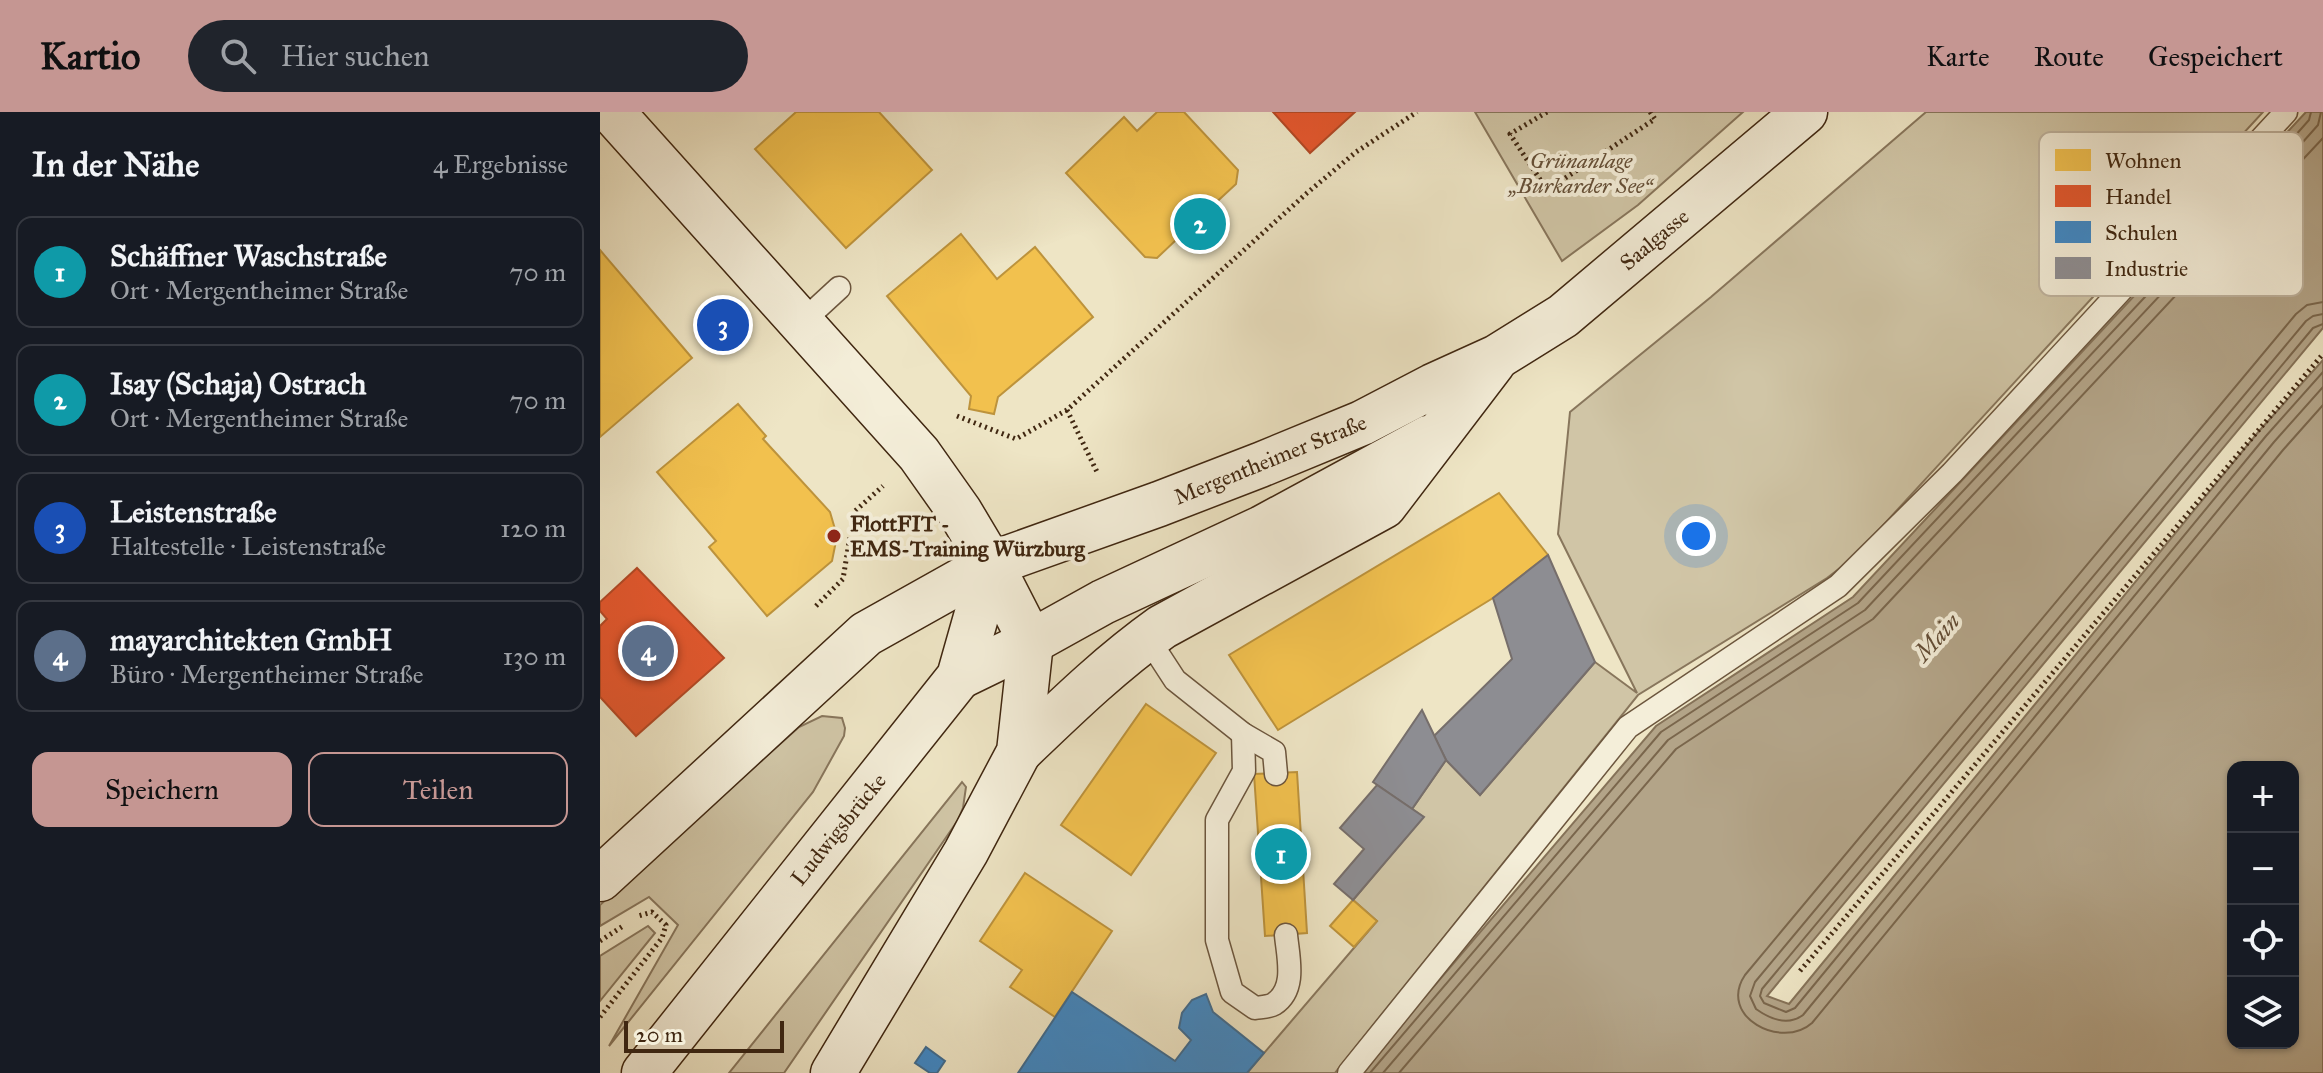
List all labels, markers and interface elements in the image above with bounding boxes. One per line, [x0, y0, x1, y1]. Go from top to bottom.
search box [188, 20, 748, 92]
text: Kartio [40, 33, 140, 79]
icon: search [216, 34, 260, 78]
text: Hier suchen [280, 38, 430, 74]
text: Karte [1926, 39, 1990, 74]
text: Route [2034, 39, 2104, 74]
text: Gespeichert [2148, 39, 2283, 74]
legend [2039, 132, 2303, 296]
text: In der Nähe [32, 144, 199, 185]
park label: Grünanlage „Burkarder See“ [1507, 147, 1655, 199]
text: Wohnen [2105, 147, 2181, 174]
text: 4 Ergebnisse [433, 148, 568, 180]
text: Handel [2105, 183, 2171, 210]
pin: 2 [1174, 194, 1226, 254]
street label: Saalgasse [1614, 203, 1694, 276]
text: Schulen [2105, 219, 2178, 246]
text: Schäffner Waschstraße [110, 238, 387, 274]
text: Industrie [2105, 255, 2188, 282]
text: 1 [55, 256, 65, 288]
text: 70 m [510, 256, 566, 288]
text: Ort · Mergentheimer Straße [110, 274, 408, 306]
pin: 3 [697, 295, 749, 355]
text: Isay (Schaja) Ostrach [110, 366, 366, 402]
text: 2 [54, 384, 66, 416]
text: 70 m [510, 384, 566, 416]
text: Ort · Mergentheimer Straße [110, 402, 408, 434]
street label: Mergentheimer Straße [1170, 408, 1370, 510]
text: Leistenstraße [110, 494, 277, 530]
place label: FlottFIT - EMS-Training Würzburg [850, 510, 1086, 562]
text: 3 [55, 512, 65, 544]
text: 120 m [500, 512, 566, 544]
your location [1676, 516, 1716, 556]
marker: FlottFIT - EMS-Training Würzburg [825, 527, 843, 545]
text: Haltestelle · Leistenstraße [110, 530, 386, 562]
water label: Main [1906, 606, 1967, 669]
pin: 4 [622, 621, 674, 681]
text: mayarchitekten GmbH [110, 622, 392, 658]
text: 4 [53, 640, 67, 672]
text: 130 m [503, 640, 566, 672]
text: Büro · Mergentheimer Straße [110, 658, 424, 690]
button: Speichern [32, 752, 292, 827]
button: Teilen [308, 752, 568, 827]
map controls [2227, 761, 2299, 1049]
button: + [2227, 761, 2299, 833]
street label: Ludwigsbrücke [785, 768, 892, 891]
pin: 1 [1255, 824, 1307, 884]
button: − [2227, 833, 2299, 905]
button: locate [2227, 905, 2299, 977]
button: layers [2227, 977, 2299, 1049]
scale bar [624, 1017, 784, 1053]
text: 20 m [636, 1021, 683, 1048]

